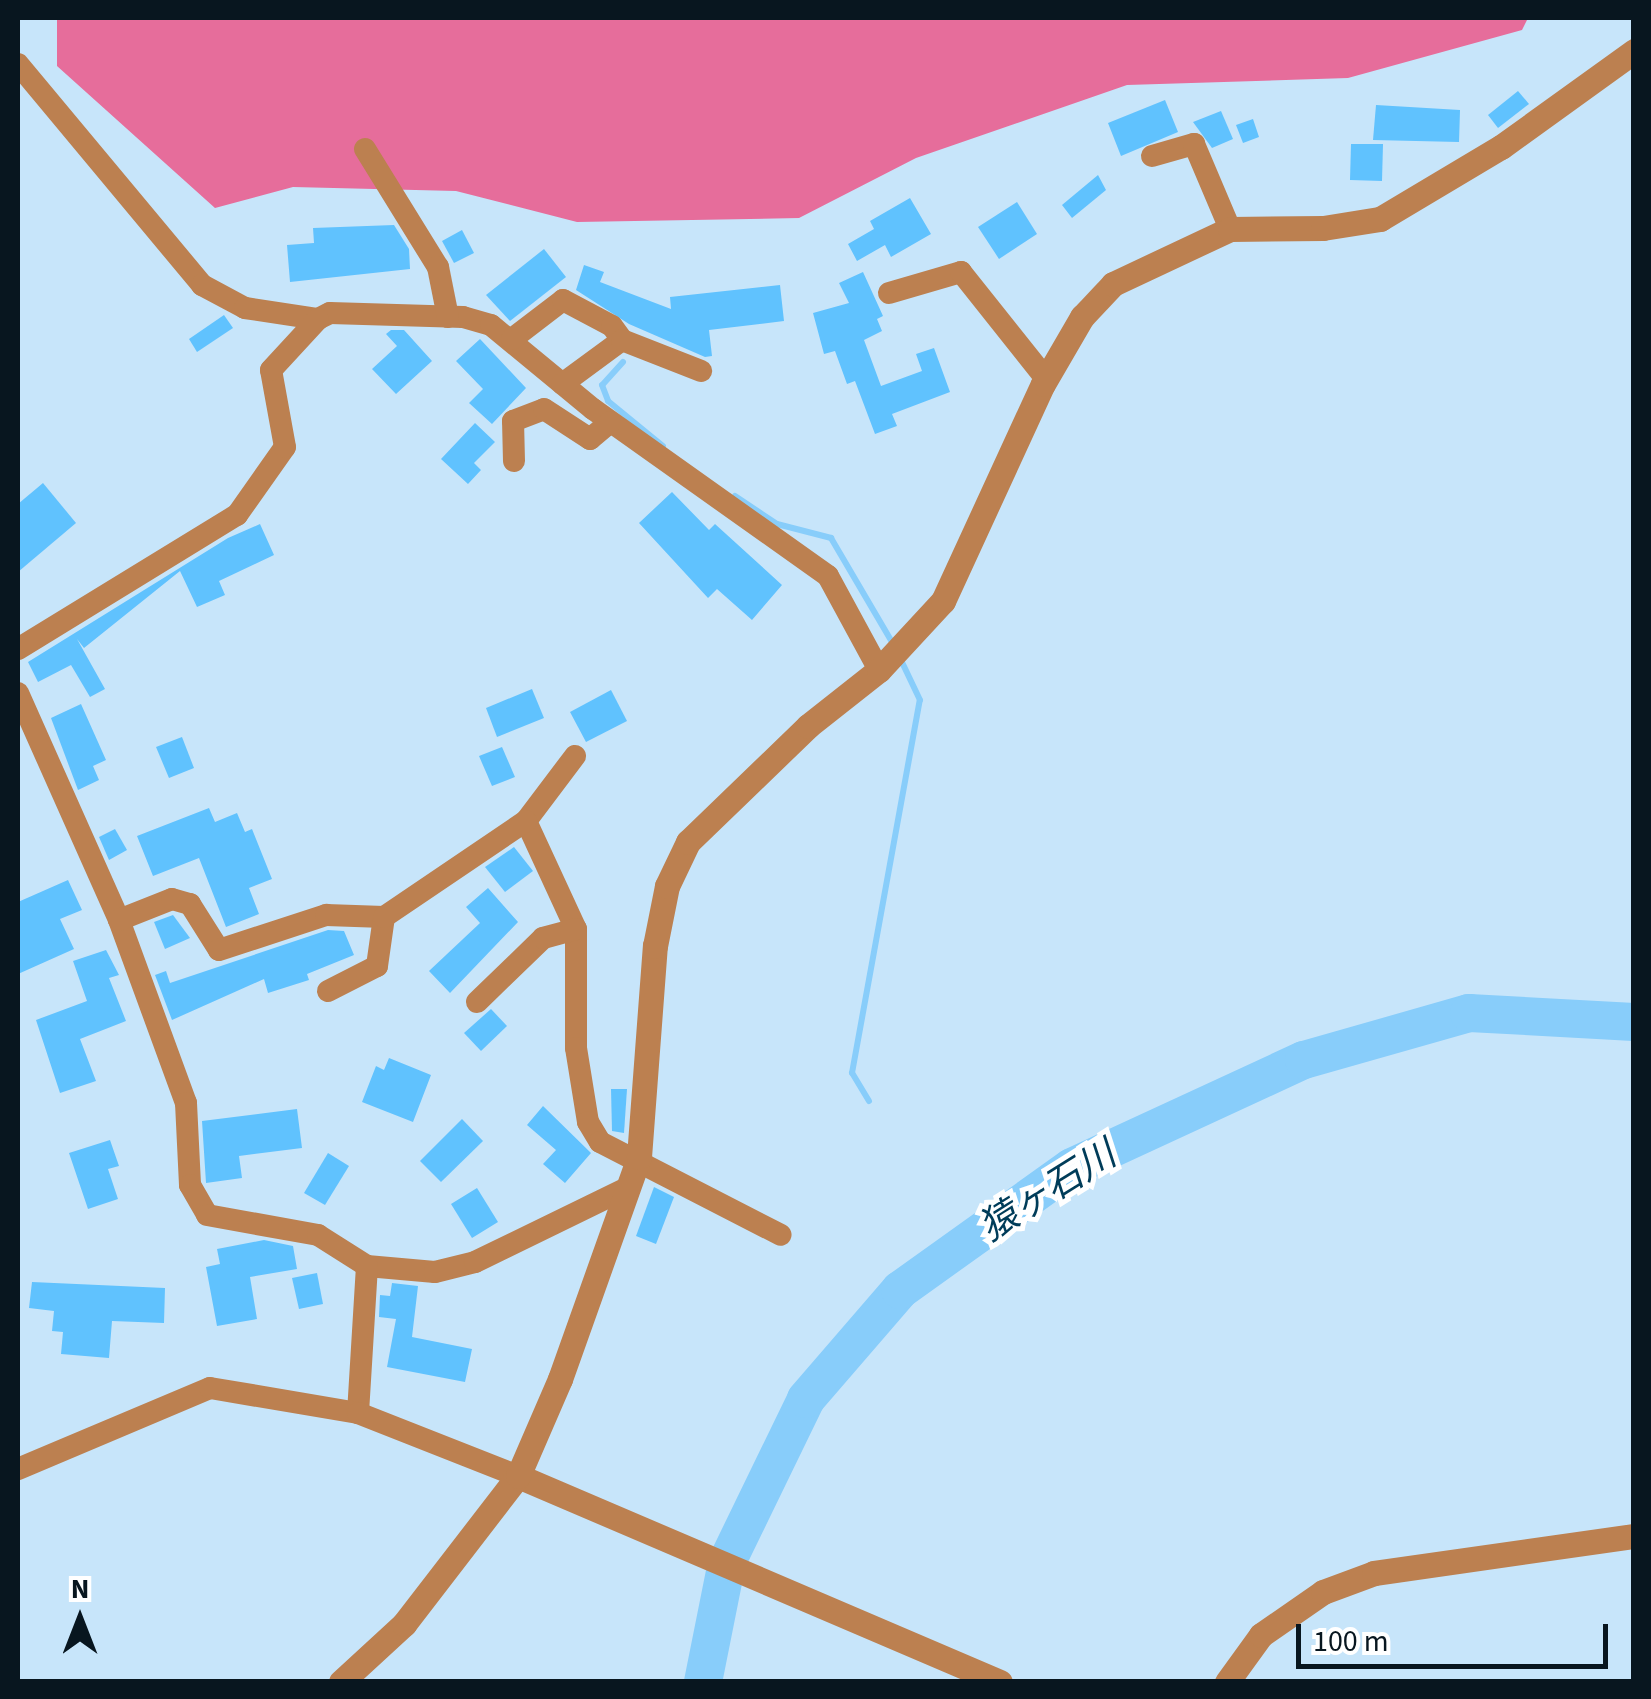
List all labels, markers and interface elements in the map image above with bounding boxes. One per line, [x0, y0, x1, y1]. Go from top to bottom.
water label: 猿ヶ石川 [971, 1132, 1125, 1252]
north arrow [30, 1569, 130, 1669]
text: N [71, 1569, 89, 1609]
scale bar [1301, 1604, 1614, 1666]
text: 100 m [1313, 1620, 1389, 1663]

